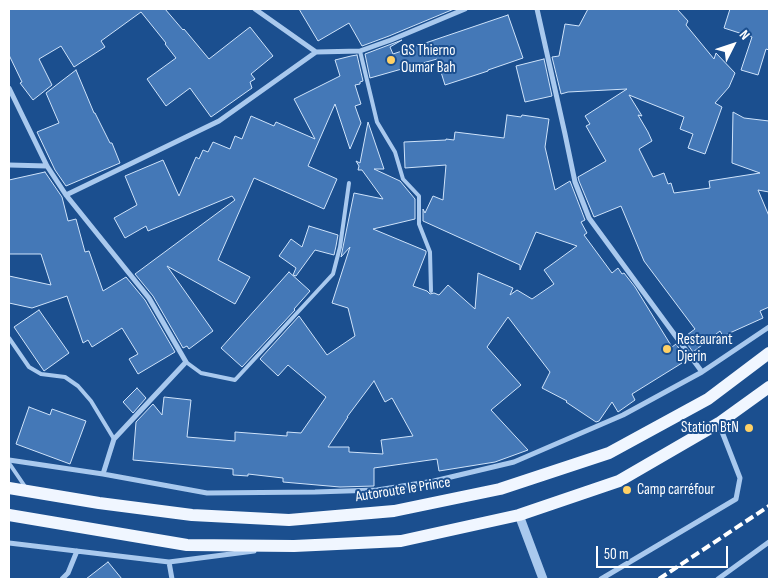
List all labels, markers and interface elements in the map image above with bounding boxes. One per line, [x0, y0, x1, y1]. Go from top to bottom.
north arrow [708, 20, 758, 70]
text: N [736, 26, 754, 43]
place label: GS Thierno Oumar Bah [401, 42, 456, 77]
marker: GS Thierno Oumar Bah [385, 54, 397, 66]
place label: Restaurant Djerin [677, 331, 733, 366]
marker: Restaurant Djerin [661, 343, 673, 355]
place label: Station BtN [681, 419, 739, 437]
marker: Station BtN [743, 422, 755, 434]
street label: Autoroute le Prince [354, 474, 452, 506]
place label: Camp carréfour [637, 481, 715, 499]
marker: Camp carréfour [621, 484, 633, 496]
scale bar [598, 536, 730, 568]
text: 50 m [604, 545, 629, 564]

